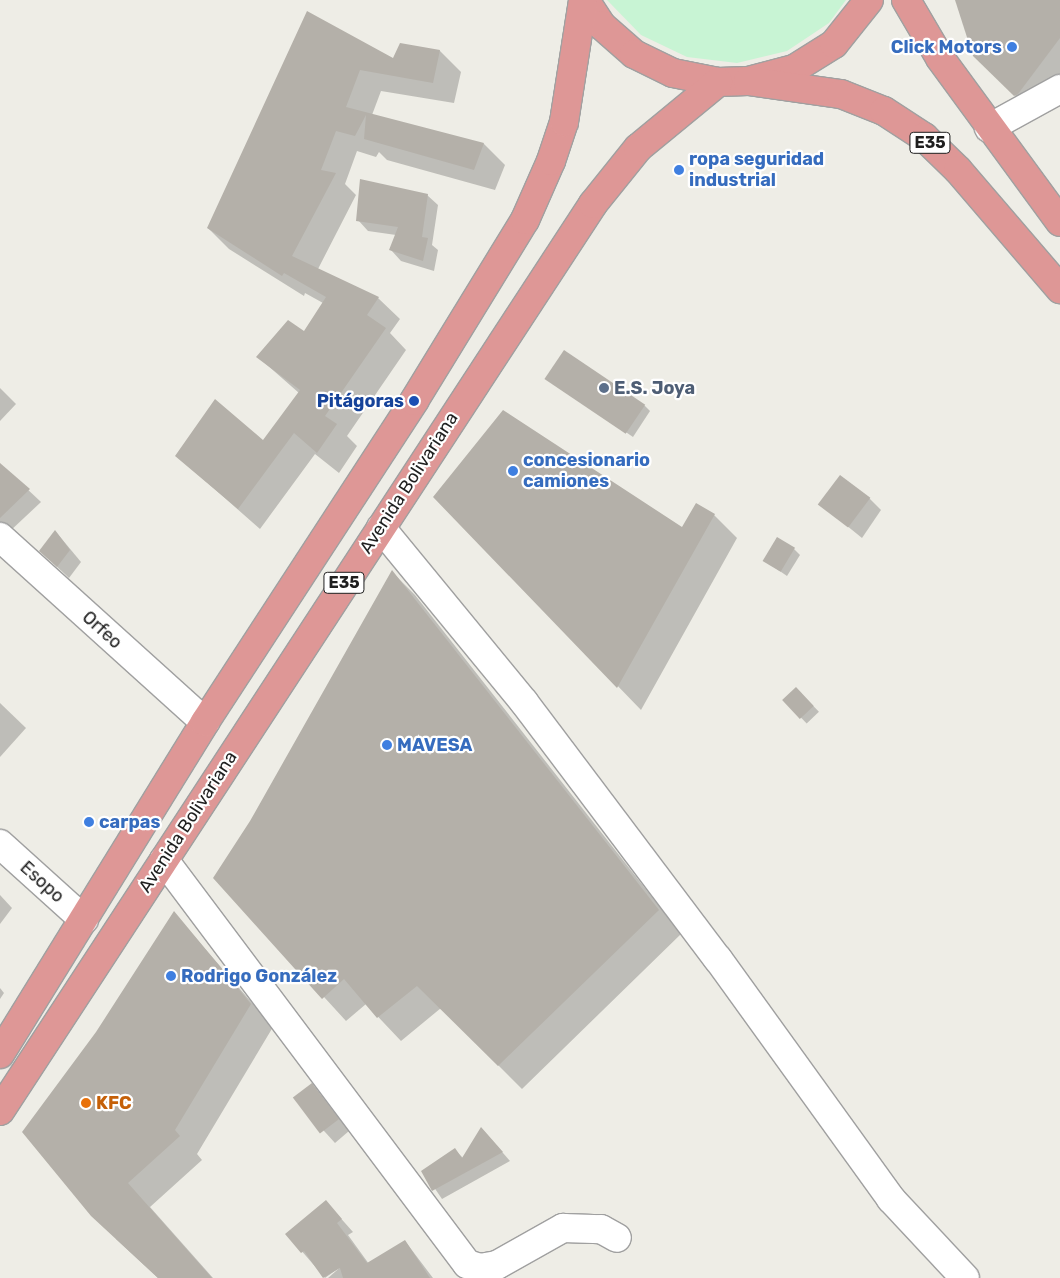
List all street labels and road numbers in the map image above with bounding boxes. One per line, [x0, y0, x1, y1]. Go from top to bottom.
road number: E35 [909, 130, 951, 156]
street label: Avenida Bolivariana [355, 408, 463, 558]
road number: E35 [323, 570, 365, 596]
street label: Orfeo [78, 607, 126, 653]
street label: Avenida Bolivariana [134, 747, 242, 897]
street label: Esopo [16, 857, 68, 907]

